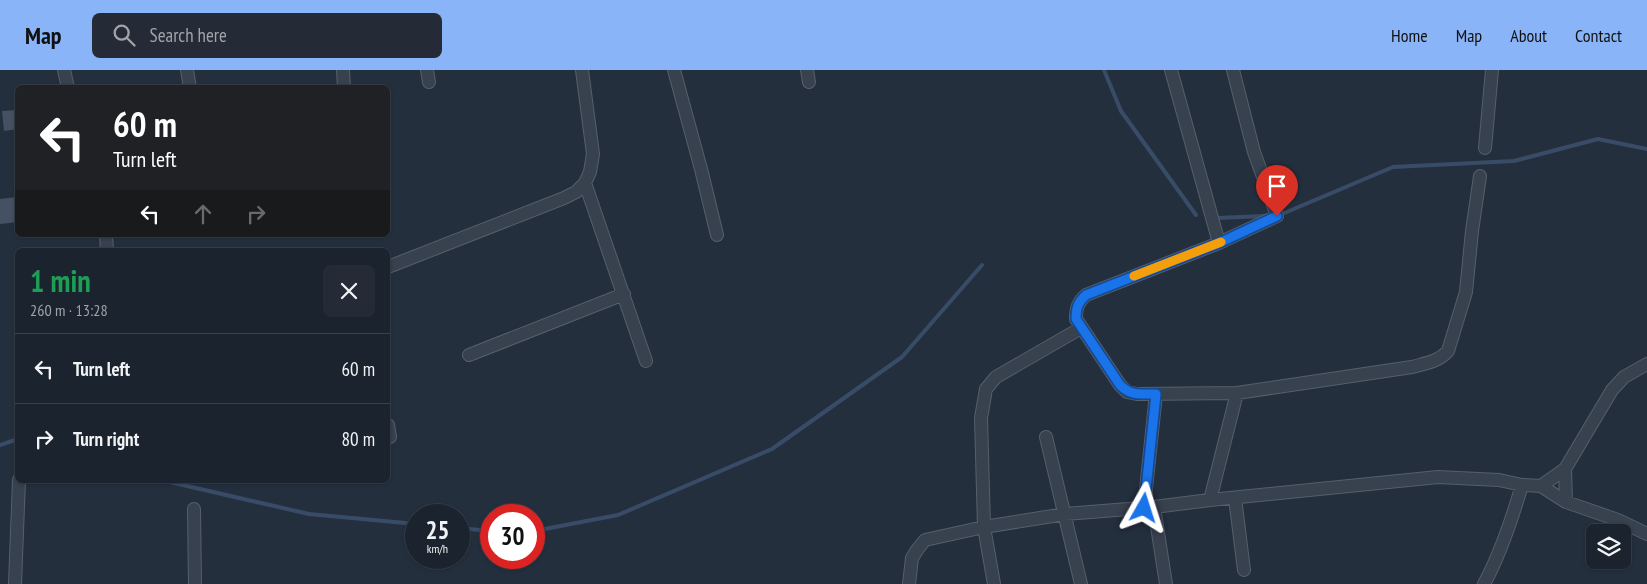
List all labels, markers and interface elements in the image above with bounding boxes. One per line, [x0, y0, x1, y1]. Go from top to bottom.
search box [92, 13, 442, 58]
text: Map [25, 20, 62, 51]
icon: search [110, 21, 138, 49]
text: Search here [150, 23, 227, 47]
text: Home [1391, 24, 1428, 47]
text: Map [1456, 24, 1482, 47]
text: About [1510, 24, 1547, 47]
text: Contact [1575, 24, 1622, 47]
text: 60 m [113, 101, 177, 147]
icon: left [30, 105, 95, 170]
text: Turn left [113, 145, 177, 173]
pin [1256, 165, 1298, 216]
icon: arrive [1263, 172, 1291, 200]
icon: left [136, 200, 164, 228]
icon: ahead [189, 200, 217, 228]
icon: right [242, 200, 270, 228]
text: 1 min [30, 261, 91, 300]
button: close [323, 265, 375, 317]
text: 260 m · 13:28 [30, 300, 108, 320]
icon: left [30, 355, 58, 383]
text: Turn left [73, 357, 130, 381]
text: 60 m [342, 357, 375, 381]
icon: right [30, 425, 58, 453]
text: Turn right [73, 427, 139, 451]
text: 80 m [342, 427, 375, 451]
position arrow [1117, 481, 1169, 533]
speed limit sign: 30 [480, 504, 545, 569]
text: 25 [426, 514, 449, 546]
map controls [1586, 524, 1631, 569]
button: layers [1586, 524, 1631, 569]
text: km/h [427, 541, 448, 556]

